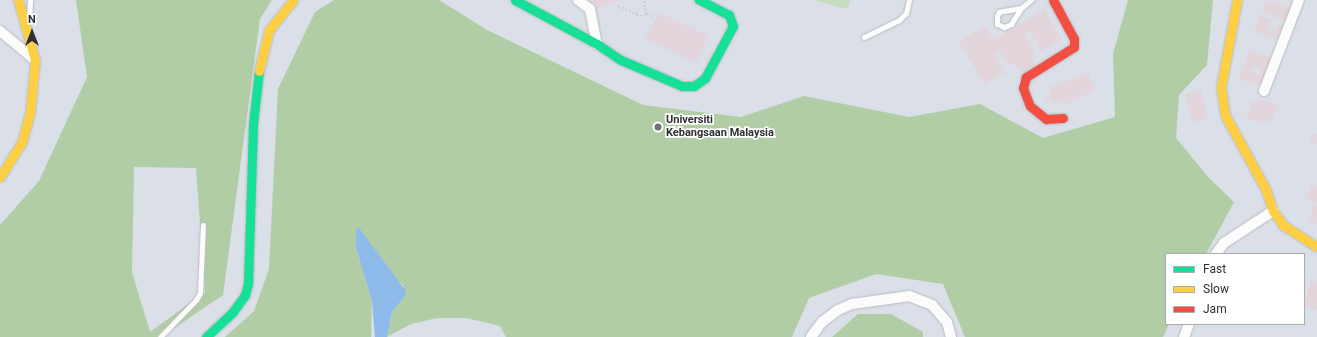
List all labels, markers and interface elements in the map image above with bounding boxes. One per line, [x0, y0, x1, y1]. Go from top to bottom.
north arrow [12, 12, 52, 52]
text: N [28, 13, 36, 26]
place label: Universiti Kebangsaan Malaysia [666, 114, 774, 140]
marker: Universiti Kebangsaan Malaysia [653, 122, 663, 132]
legend [1165, 253, 1305, 325]
text: Fast [1203, 262, 1226, 276]
text: Slow [1203, 282, 1229, 296]
text: Jam [1203, 302, 1227, 316]

